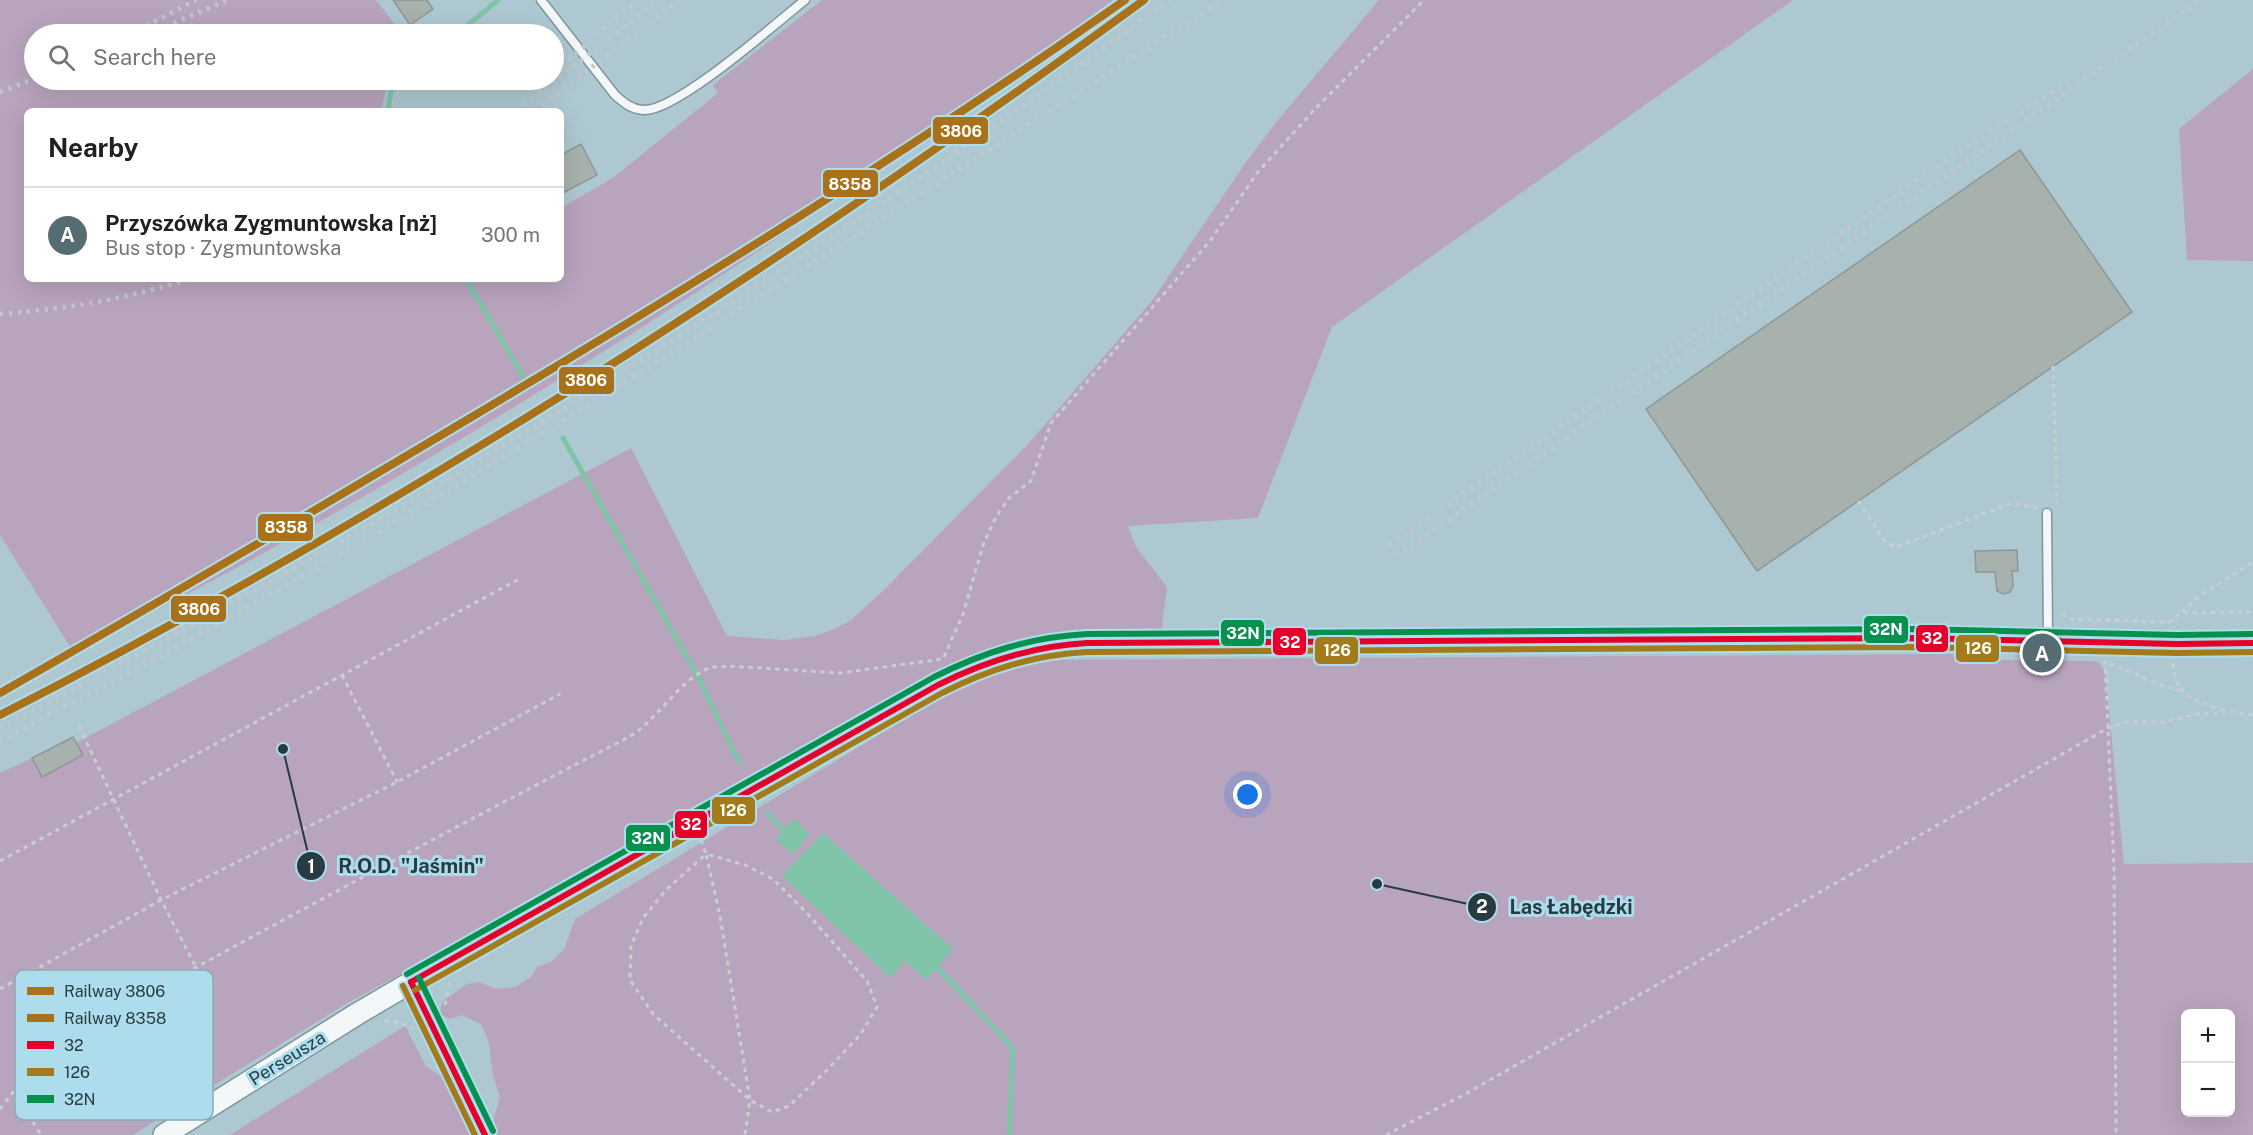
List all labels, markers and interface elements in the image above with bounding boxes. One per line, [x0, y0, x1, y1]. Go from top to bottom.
search box [24, 24, 564, 90]
icon: search [45, 41, 78, 74]
text: Search here [93, 44, 217, 70]
line badge: 3806 [932, 116, 989, 145]
text: 3806 [940, 122, 982, 141]
text: Nearby [48, 132, 138, 163]
line badge: 8358 [822, 169, 879, 198]
text: 8358 [829, 175, 872, 194]
text: Przyszówka Zygmuntowska [nż] [105, 210, 437, 236]
text: A [60, 223, 75, 247]
text: 300 m [481, 223, 540, 247]
text: Bus stop · Zygmuntowska [105, 236, 341, 260]
line badge: 3806 [558, 366, 615, 395]
text: 3806 [565, 371, 607, 390]
line badge: 8358 [257, 513, 314, 542]
text: 8358 [265, 518, 308, 537]
line badge: 3806 [170, 595, 227, 623]
text: 3806 [178, 600, 220, 619]
line badge: 32N [1863, 615, 1909, 644]
line badge: 32N [1220, 619, 1265, 647]
text: 32N [1869, 620, 1903, 639]
text: 32N [1226, 624, 1260, 643]
line badge: 32 [1915, 624, 1949, 653]
line badge: 32 [1272, 627, 1307, 656]
text: 32 [1922, 629, 1942, 648]
pin: A [2022, 630, 2062, 676]
text: 32 [1280, 633, 1300, 652]
line badge: 126 [1955, 634, 2000, 663]
line badge: 126 [1314, 636, 1359, 665]
text: 126 [1964, 639, 1992, 658]
text: 126 [1323, 641, 1351, 660]
your location [1233, 780, 1262, 809]
line badge: 126 [711, 796, 756, 825]
text: 126 [719, 801, 747, 820]
line badge: 32 [674, 810, 708, 839]
text: 32 [681, 815, 701, 834]
line badge: 32N [625, 824, 671, 852]
text: 32N [631, 829, 665, 848]
callout: R.O.D. "Jaśmin" [296, 847, 496, 885]
text: R.O.D. "Jaśmin" [338, 854, 484, 878]
text: 1 [307, 856, 315, 877]
callout: Las Łabędzki [1467, 888, 1645, 926]
text: Las Łabędzki [1509, 895, 1633, 919]
text: 2 [1476, 896, 1488, 917]
legend [15, 970, 213, 1120]
text: Railway 3806 [64, 982, 165, 1001]
text: Railway 8358 [64, 1009, 166, 1028]
map controls [2181, 1009, 2235, 1117]
button: + [2181, 1009, 2235, 1063]
street label: Perseusza [245, 1026, 329, 1090]
text: 32 [64, 1036, 84, 1055]
text: 126 [64, 1063, 90, 1082]
button: − [2181, 1063, 2235, 1117]
text: 32N [64, 1090, 96, 1109]

